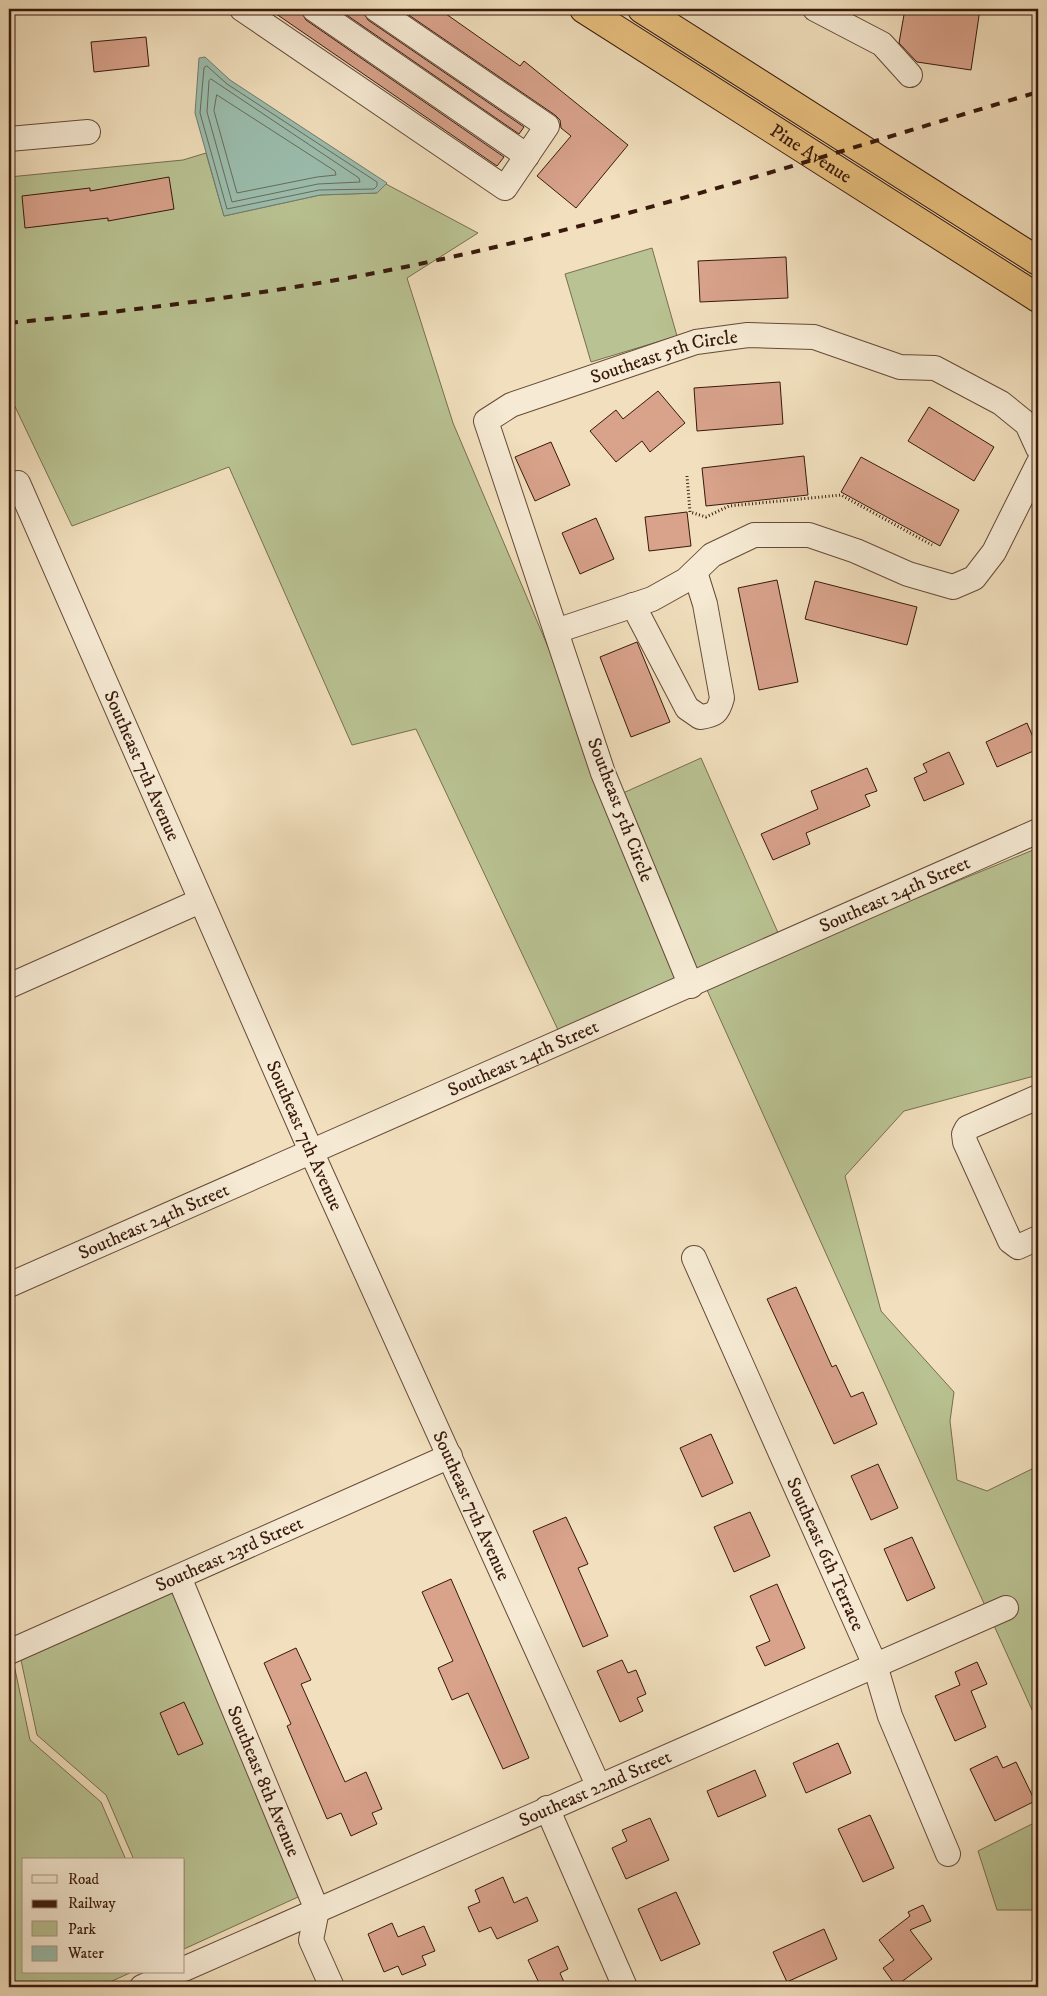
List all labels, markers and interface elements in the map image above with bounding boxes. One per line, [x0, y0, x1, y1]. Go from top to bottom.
street label: Pine Avenue [766, 119, 856, 188]
street label: Southeast 5th Circle [587, 325, 739, 389]
street label: Southeast 7th Avenue [99, 687, 185, 845]
street label: Southeast 5th Circle [582, 735, 658, 885]
street label: Southeast 24th Street [816, 851, 974, 938]
street label: Southeast 24th Street [444, 1015, 602, 1101]
street label: Southeast 7th Avenue [261, 1057, 348, 1214]
street label: Southeast 24th Street [75, 1178, 232, 1265]
street label: Southeast 7th Avenue [428, 1427, 515, 1584]
street label: Southeast 6th Terrace [782, 1474, 870, 1634]
street label: Southeast 23rd Street [152, 1511, 306, 1597]
street label: Southeast 8th Avenue [222, 1702, 305, 1860]
street label: Southeast 22nd Street [515, 1745, 675, 1832]
legend [22, 1858, 185, 1974]
text: Road [68, 1870, 100, 1889]
text: Railway [68, 1894, 116, 1913]
text: Park [68, 1920, 97, 1939]
text: Water [67, 1944, 104, 1963]

